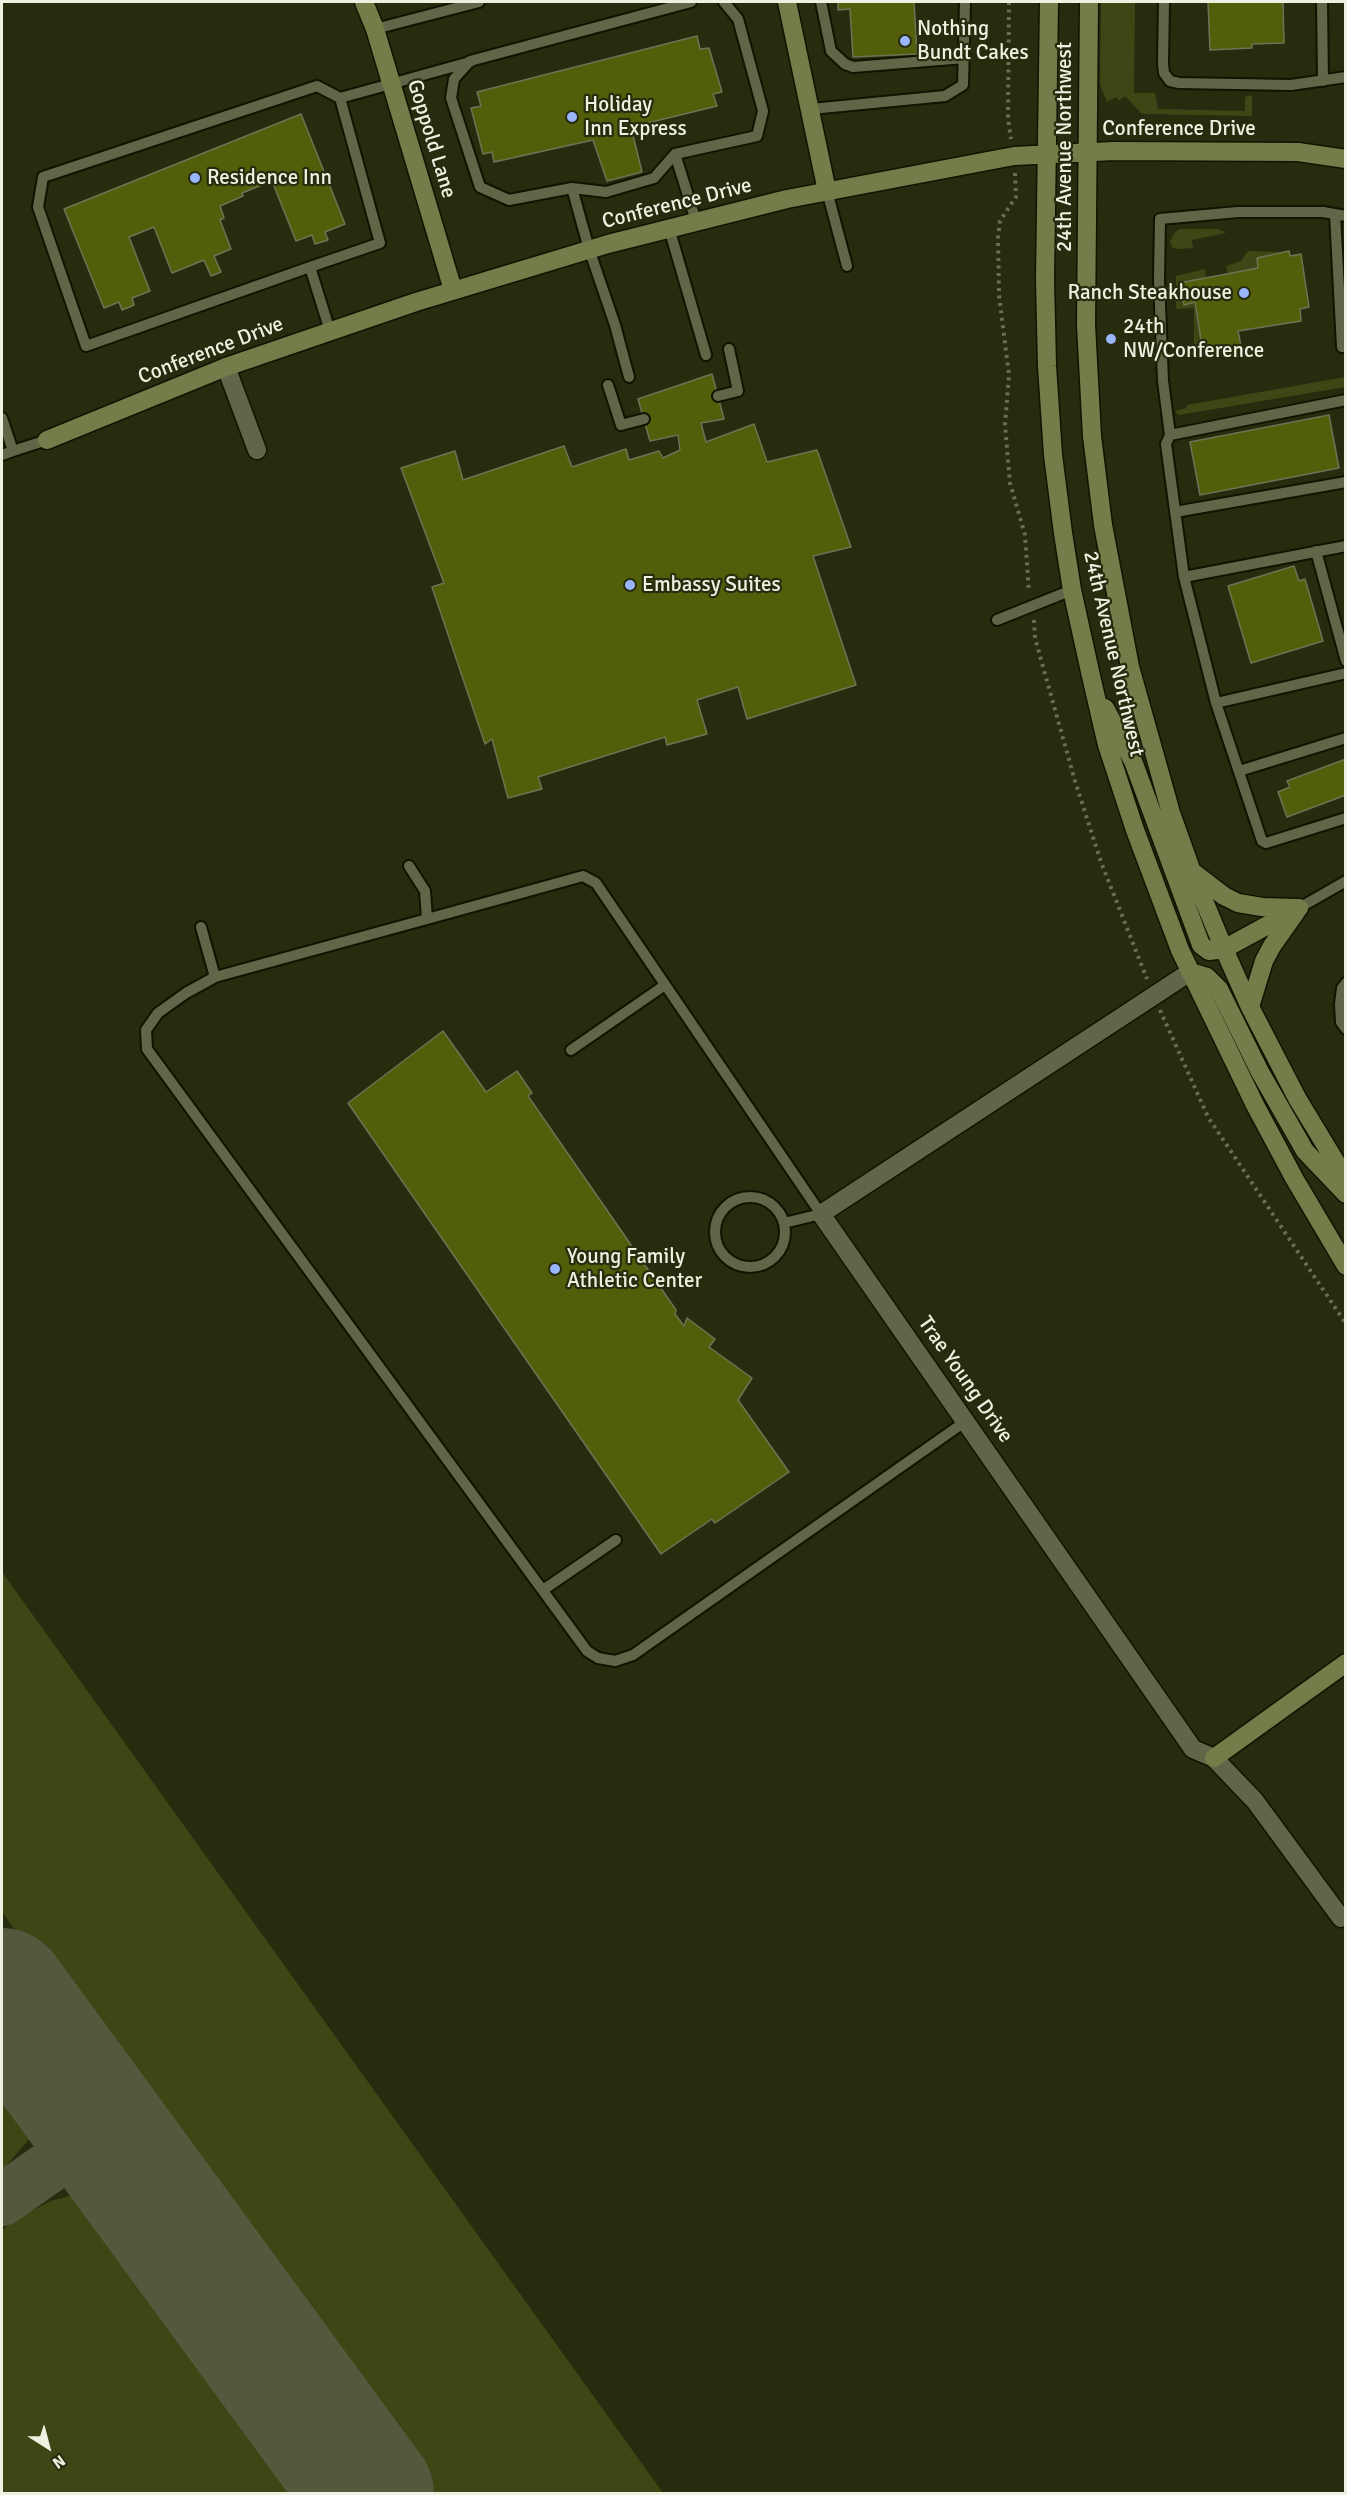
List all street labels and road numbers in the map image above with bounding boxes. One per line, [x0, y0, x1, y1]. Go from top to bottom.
street label: 24th Avenue Northwest [1052, 42, 1078, 252]
street label: Goppold Lane [401, 77, 461, 201]
street label: Conference Drive [1102, 116, 1256, 142]
street label: Conference Drive [600, 173, 754, 235]
street label: Conference Drive [135, 312, 287, 390]
street label: 24th Avenue Northwest [1077, 549, 1149, 759]
street label: Trae Young Drive [912, 1312, 1018, 1448]

